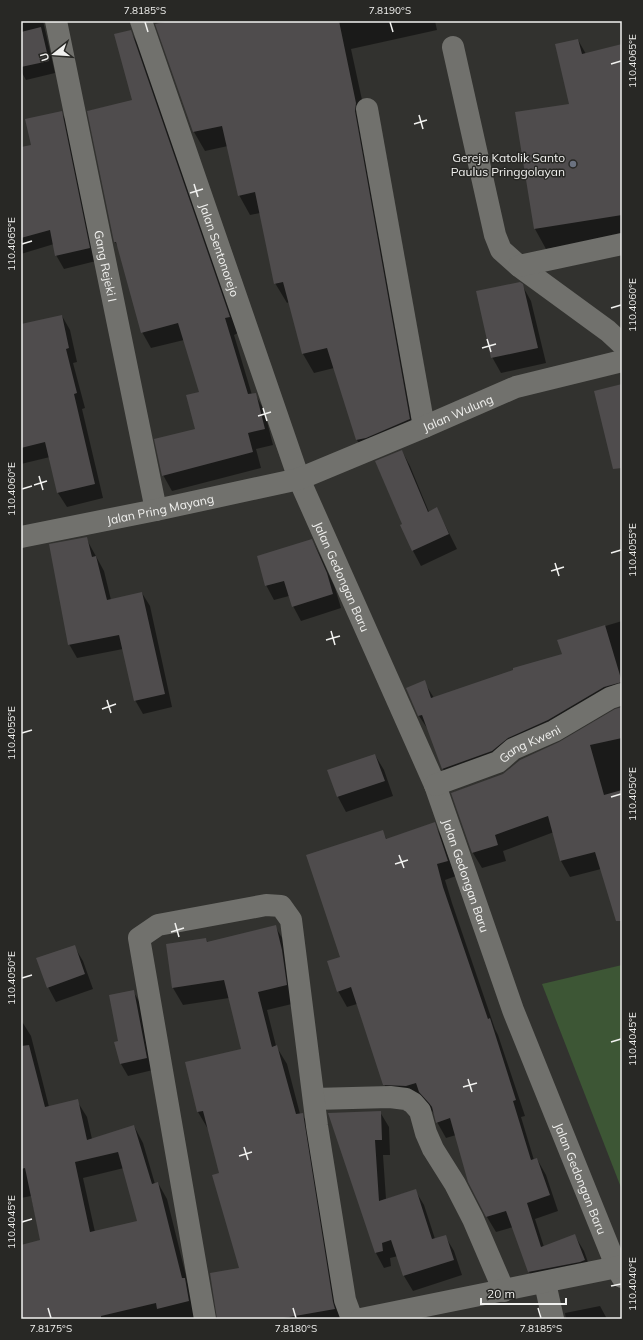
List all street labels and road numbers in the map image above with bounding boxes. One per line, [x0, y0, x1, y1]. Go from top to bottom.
street label: Jalan Sentonorejo [197, 201, 243, 299]
street label: Gang Rejeki I [91, 229, 121, 303]
street label: Jalan Wulung [420, 391, 495, 434]
street label: Jalan Pring Mayang [105, 490, 215, 527]
street label: Jalan Gedongan Baru [311, 519, 373, 634]
street label: Gang Kweni [495, 721, 563, 766]
street label: Jalan Gedongan Baru [440, 817, 493, 934]
street label: Jalan Gedongan Baru [552, 1120, 610, 1236]

